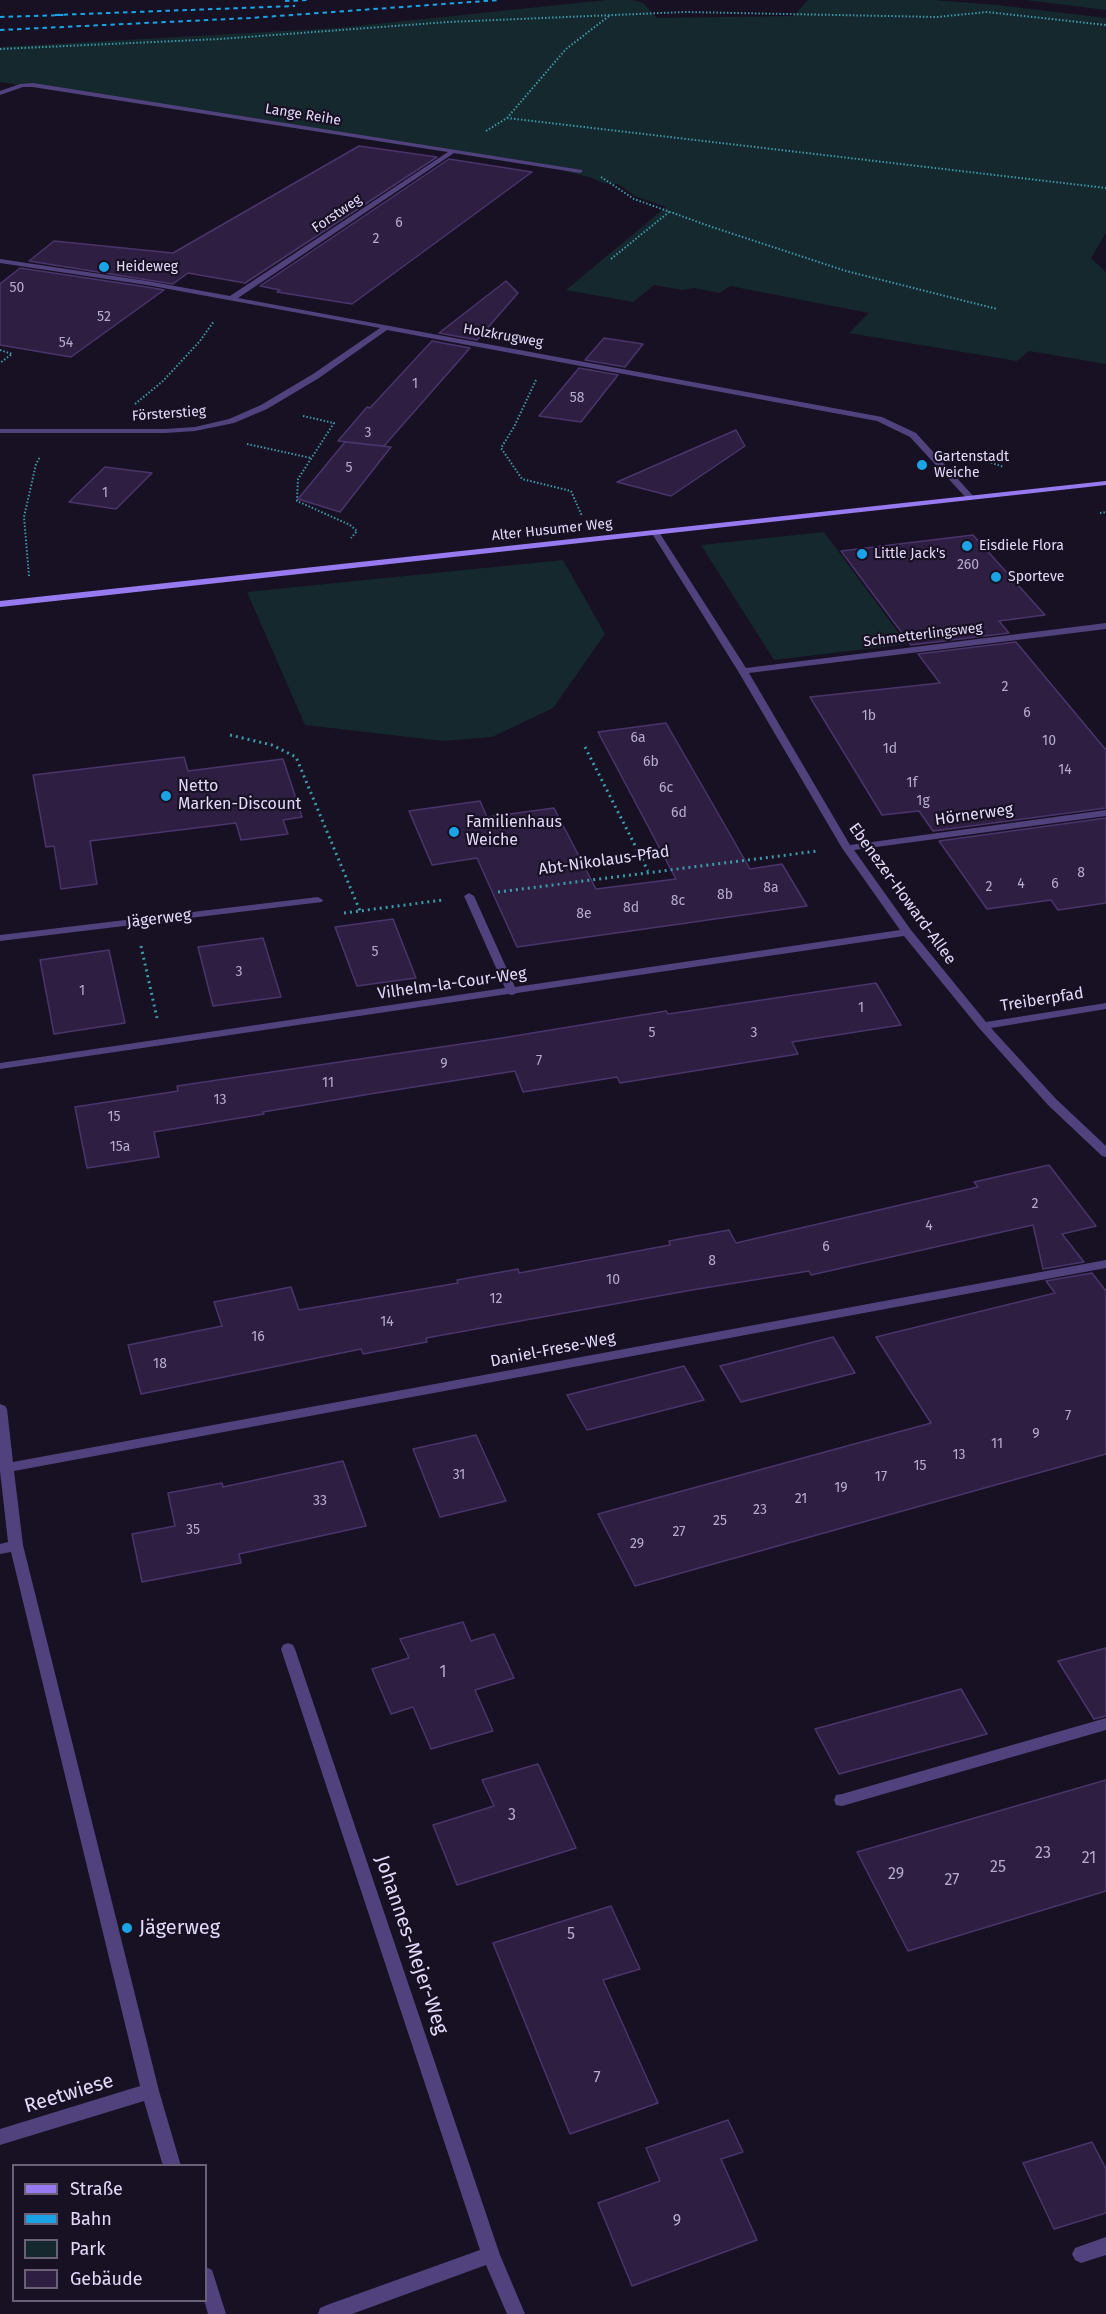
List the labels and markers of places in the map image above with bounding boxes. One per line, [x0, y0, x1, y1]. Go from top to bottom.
place label: Heideweg [116, 259, 178, 275]
marker: Heideweg [97, 260, 111, 274]
place label: Gartenstadt Weiche [934, 449, 1009, 482]
marker: Gartenstadt Weiche [915, 458, 929, 472]
place label: Eisdiele Flora [979, 538, 1064, 554]
marker: Eisdiele Flora [960, 539, 974, 553]
place label: Little Jack's [874, 546, 945, 562]
marker: Little Jack's [855, 547, 869, 561]
place label: Sporteve [1008, 569, 1064, 585]
marker: Sporteve [989, 570, 1003, 584]
place label: Netto Marken-Discount [178, 777, 301, 815]
marker: Netto Marken-Discount [159, 789, 173, 803]
place label: Familienhaus Weiche [466, 813, 562, 851]
marker: Familienhaus Weiche [447, 825, 461, 839]
place label: Jägerweg [139, 1916, 220, 1940]
marker: Jägerweg [120, 1921, 134, 1935]

